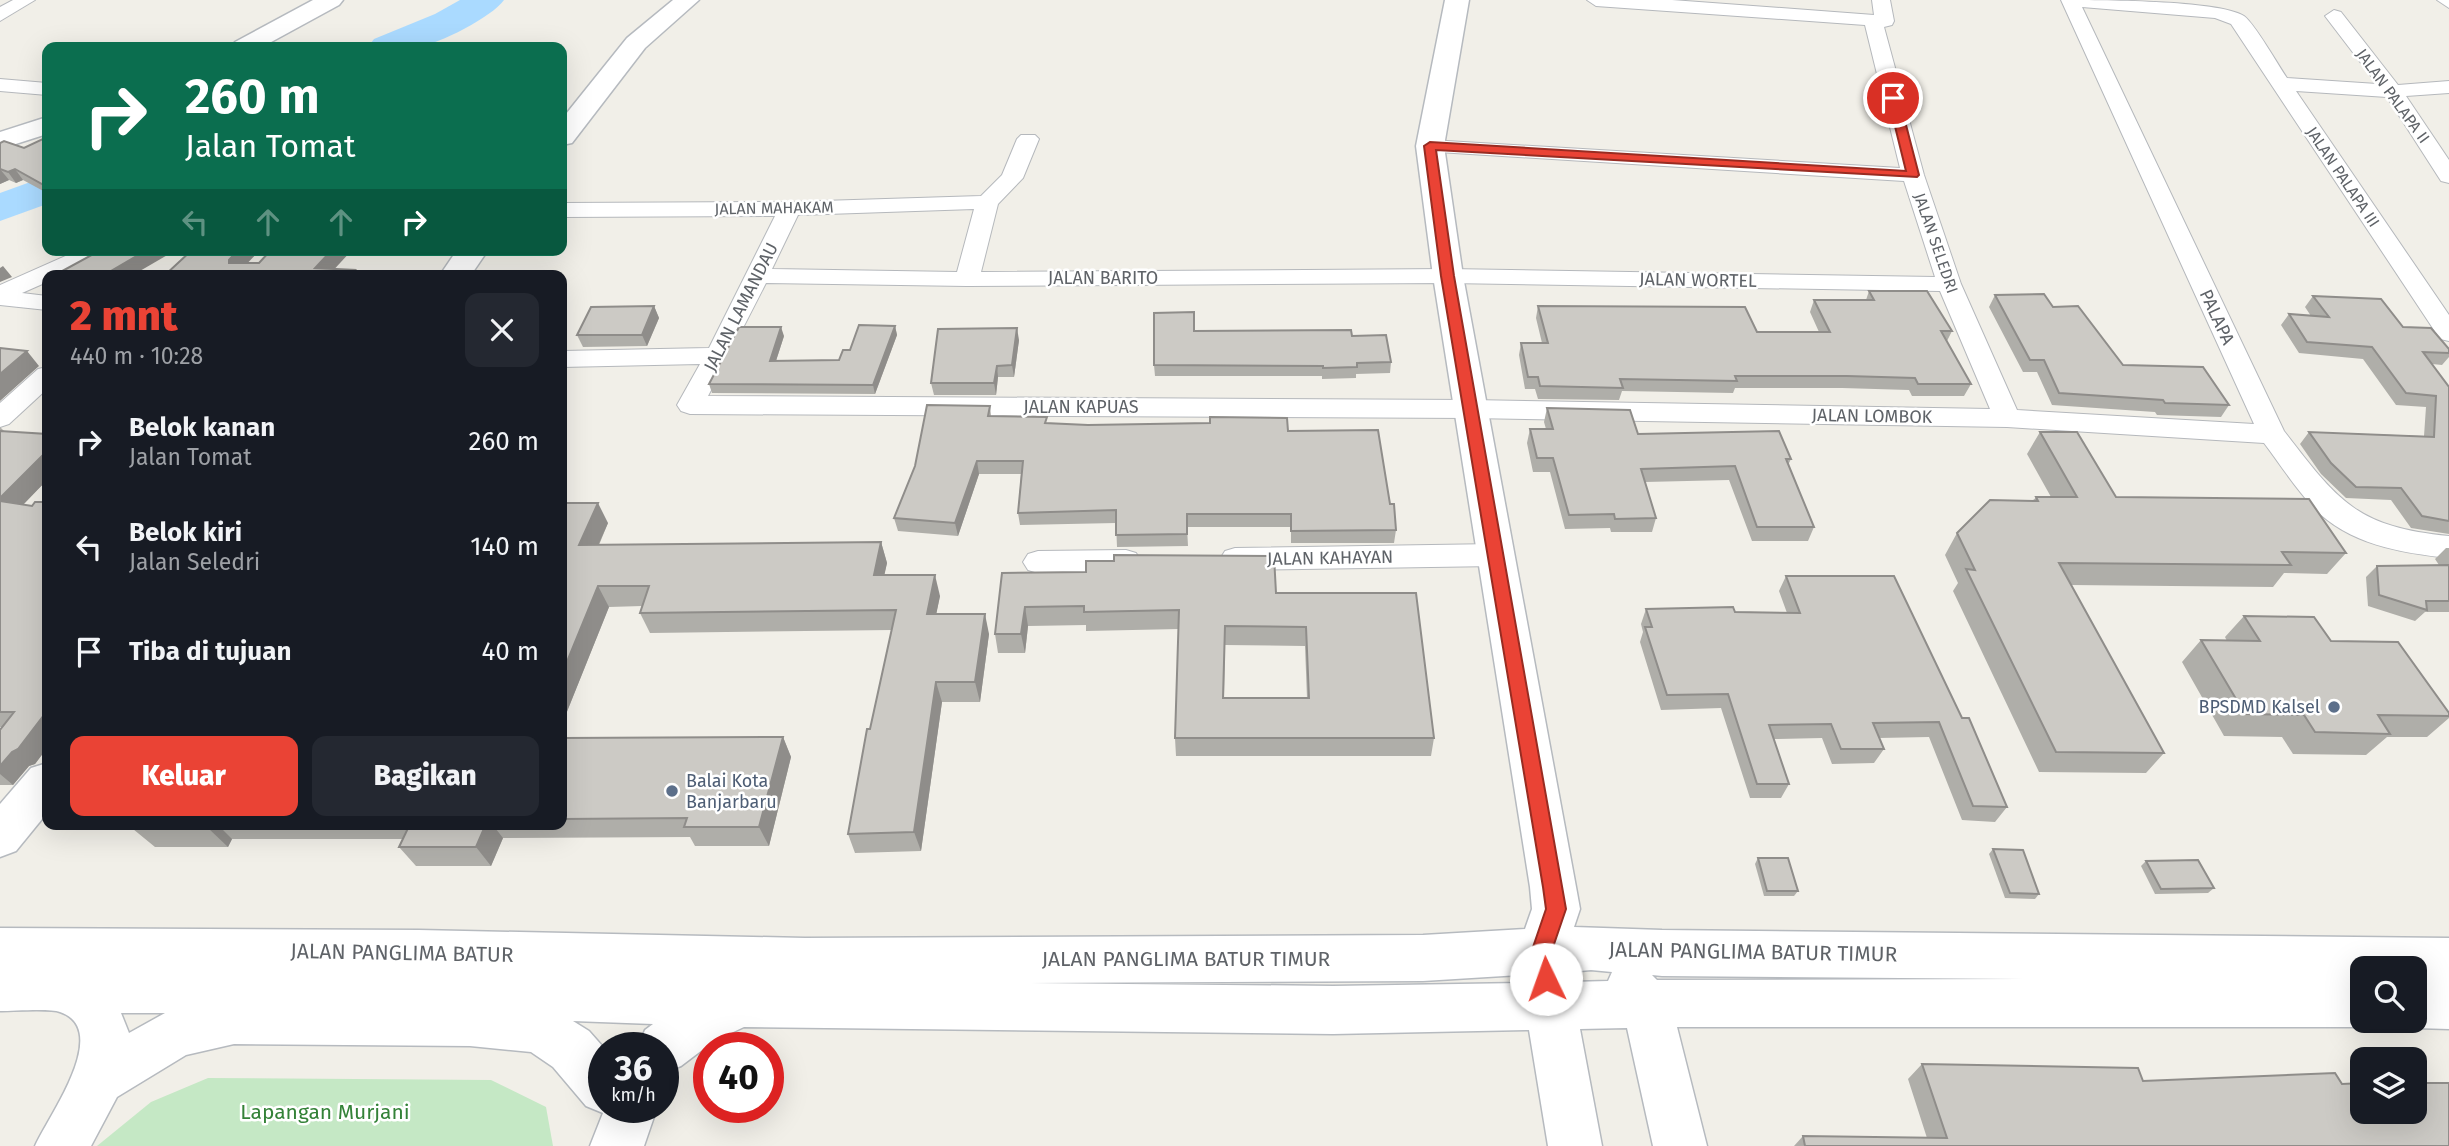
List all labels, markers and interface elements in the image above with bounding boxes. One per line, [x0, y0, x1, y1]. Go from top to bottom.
street label: JALAN PALAPA II [2352, 45, 2434, 147]
text: 260 m [185, 67, 320, 126]
pin [1863, 68, 1923, 128]
icon: right [70, 70, 161, 161]
icon: arrive [1874, 79, 1912, 117]
street label: JALAN PALAPA III [2302, 123, 2384, 231]
text: Jalan Tomat [185, 127, 356, 165]
street label: JALAN SELEDRI [1910, 190, 1962, 296]
street label: JALAN MAHAKAM [714, 197, 834, 219]
icon: left [176, 203, 214, 241]
icon: ahead [249, 203, 287, 241]
icon: ahead [322, 203, 360, 241]
icon: right [395, 203, 433, 241]
street label: JALAN LAMANDAU [699, 239, 783, 375]
street label: JALAN BARITO [1048, 267, 1158, 289]
street label: JALAN WORTEL [1639, 268, 1757, 292]
street label: PALAPA [2195, 286, 2240, 349]
text: 2 mnt [70, 291, 178, 341]
button: close [465, 293, 539, 367]
text: 440 m · 10:28 [70, 342, 203, 370]
street label: JALAN KAPUAS [1023, 396, 1139, 418]
street label: JALAN LOMBOK [1811, 404, 1933, 428]
text: Belok kanan [129, 412, 275, 443]
icon: right [70, 423, 108, 461]
text: 260 m [469, 426, 539, 457]
text: Jalan Tomat [129, 443, 252, 471]
text: Belok kiri [129, 517, 242, 548]
icon: left [70, 528, 108, 566]
text: 140 m [470, 531, 539, 562]
street label: JALAN KAHAYAN [1267, 546, 1393, 570]
text: Jalan Seledri [129, 548, 260, 576]
icon: arrive [70, 633, 108, 671]
text: Tiba di tujuan [129, 636, 291, 667]
text: 40 m [481, 636, 539, 667]
place label: BPSDMD Kalsel [2198, 696, 2320, 718]
marker: BPSDMD Kalsel [2326, 699, 2342, 715]
button: Keluar [70, 736, 298, 816]
button: Bagikan [312, 736, 539, 816]
place label: Balai Kota Banjarbaru [686, 770, 777, 813]
marker: Balai Kota Banjarbaru [664, 783, 680, 799]
street label: JALAN PANGLIMA BATUR TIMUR [1608, 936, 1898, 968]
street label: JALAN PANGLIMA BATUR [290, 938, 514, 968]
position arrow [1509, 942, 1583, 1016]
street label: JALAN PANGLIMA BATUR TIMUR [1042, 946, 1331, 972]
map controls [2350, 956, 2427, 1124]
button: search [2350, 956, 2427, 1033]
speed limit sign: 40 [693, 1032, 784, 1123]
text: 36 [615, 1047, 652, 1089]
button: layers [2350, 1047, 2427, 1124]
text: km/h [611, 1084, 656, 1106]
park label: Lapangan Murjani [240, 1099, 410, 1125]

